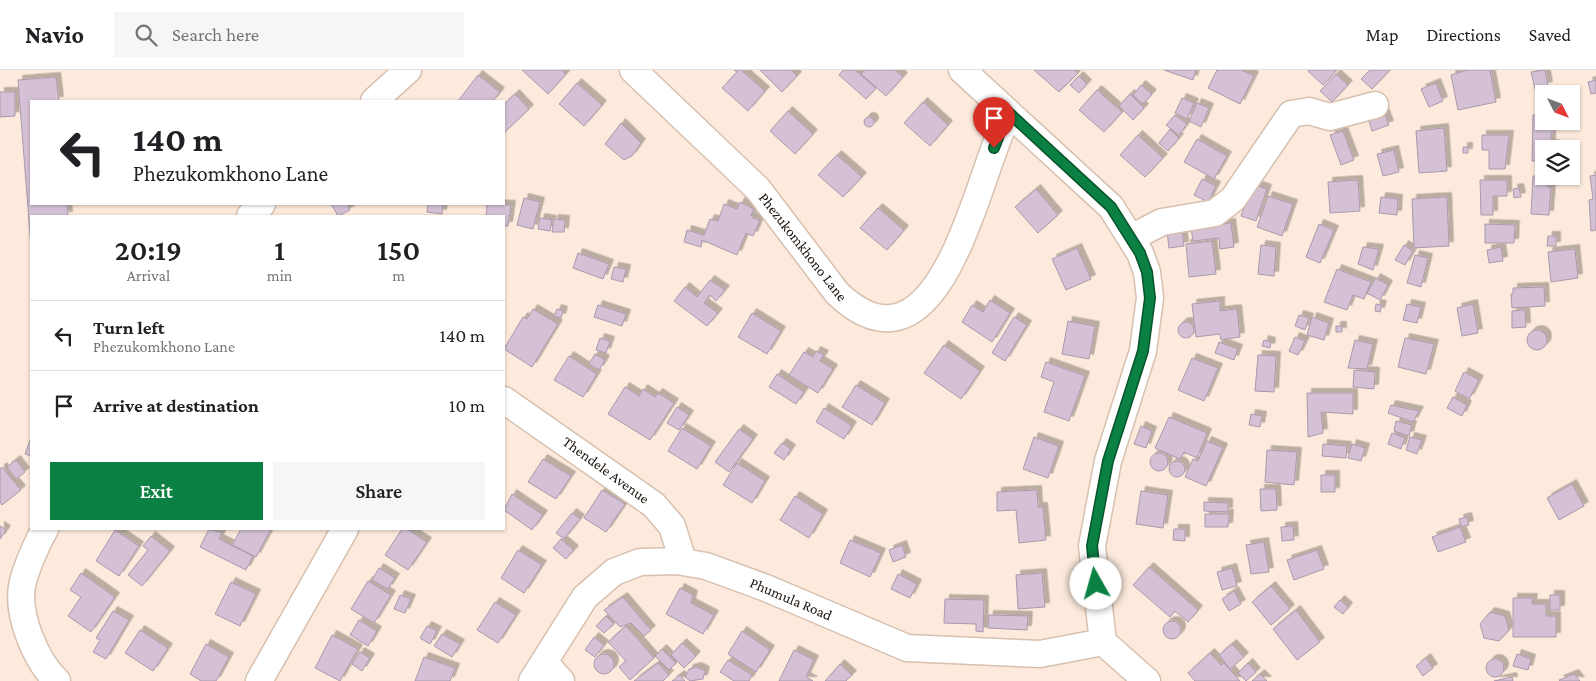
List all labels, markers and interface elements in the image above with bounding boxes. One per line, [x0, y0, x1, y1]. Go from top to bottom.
search box [114, 12, 464, 57]
text: Navio [25, 21, 84, 48]
icon: search [132, 21, 160, 49]
text: Search here [172, 24, 259, 45]
text: Map [1366, 25, 1398, 45]
text: Directions [1426, 25, 1501, 45]
text: Saved [1529, 25, 1571, 45]
north arrow [1535, 85, 1580, 130]
map controls [1535, 85, 1580, 185]
pin [973, 97, 1015, 148]
icon: arrive [980, 104, 1008, 132]
icon: left [50, 120, 115, 185]
text: 140 m [133, 120, 223, 159]
button: layers [1535, 140, 1580, 185]
text: Phezukomkhono Lane [133, 161, 328, 186]
street label: Phezukomkhono Lane [756, 190, 851, 305]
text: 20:19 [115, 233, 182, 266]
text: 1 [274, 233, 285, 266]
text: 150 [377, 233, 420, 266]
text: Arrival [127, 267, 170, 284]
text: min [267, 267, 292, 284]
text: m [392, 267, 405, 284]
text: Turn left [93, 317, 165, 338]
icon: left [50, 322, 78, 350]
text: 140 m [439, 325, 485, 346]
text: Phezukomkhono Lane [93, 338, 235, 355]
icon: arrive [50, 392, 78, 420]
text: Arrive at destination [93, 395, 259, 416]
text: 10 m [449, 395, 485, 416]
street label: Thendele Avenue [560, 433, 653, 507]
button: Exit [50, 462, 263, 520]
button: Share [273, 462, 485, 520]
position arrow [1069, 557, 1121, 609]
street label: Phumula Road [748, 575, 835, 624]

